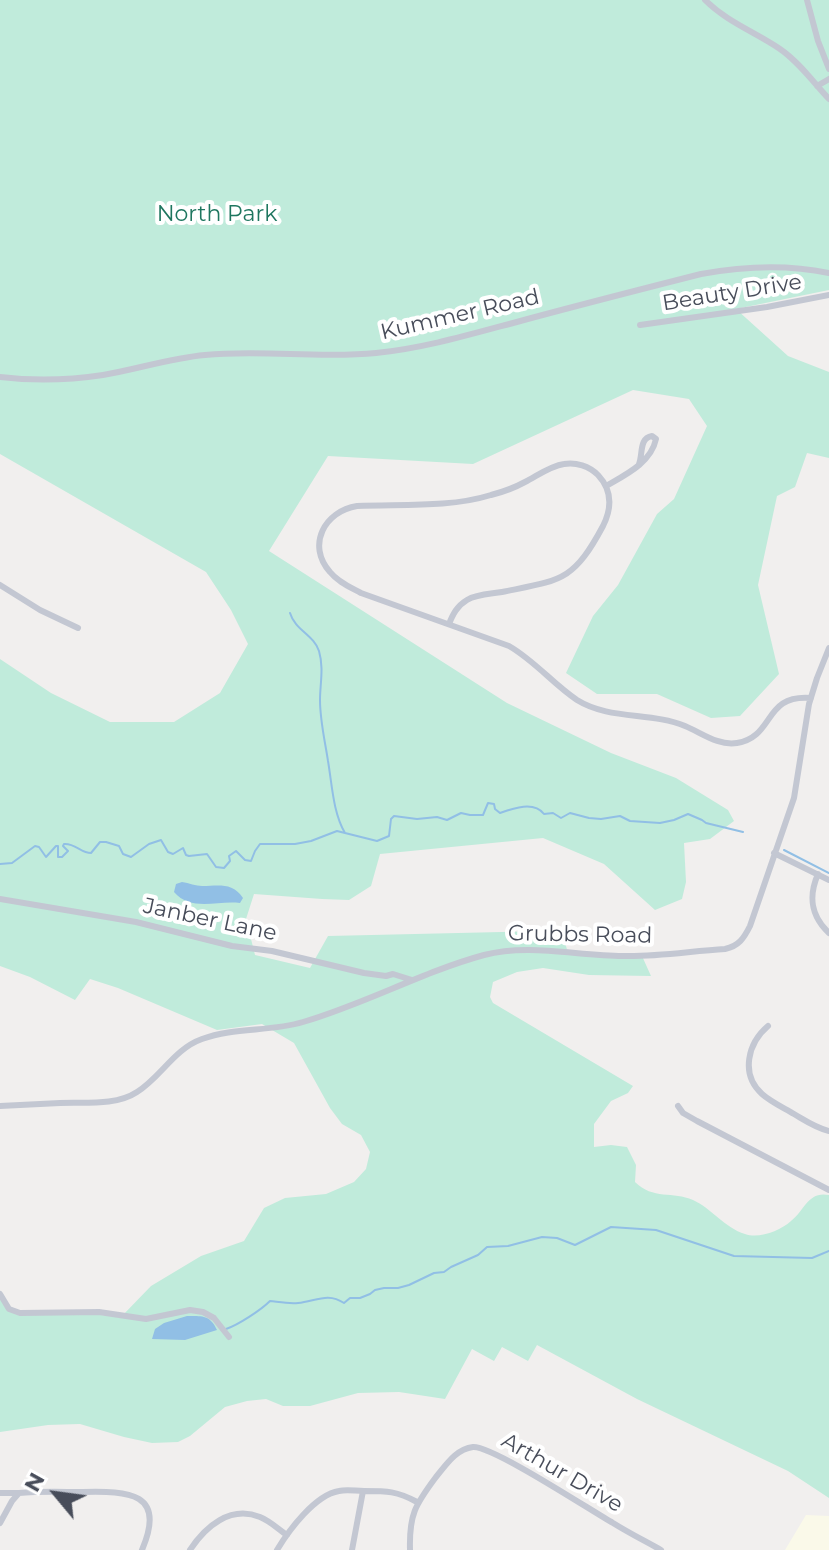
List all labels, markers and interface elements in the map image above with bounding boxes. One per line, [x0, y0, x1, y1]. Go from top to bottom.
park label: North Park [157, 202, 277, 228]
street label: Beauty Drive [660, 269, 804, 317]
street label: Kummer Road [378, 284, 542, 346]
street label: Janber Lane [141, 893, 279, 947]
street label: Grubbs Road [508, 921, 652, 949]
street label: Arthur Drive [497, 1428, 627, 1518]
north arrow [16, 1454, 96, 1534]
text: N [18, 1468, 51, 1496]

